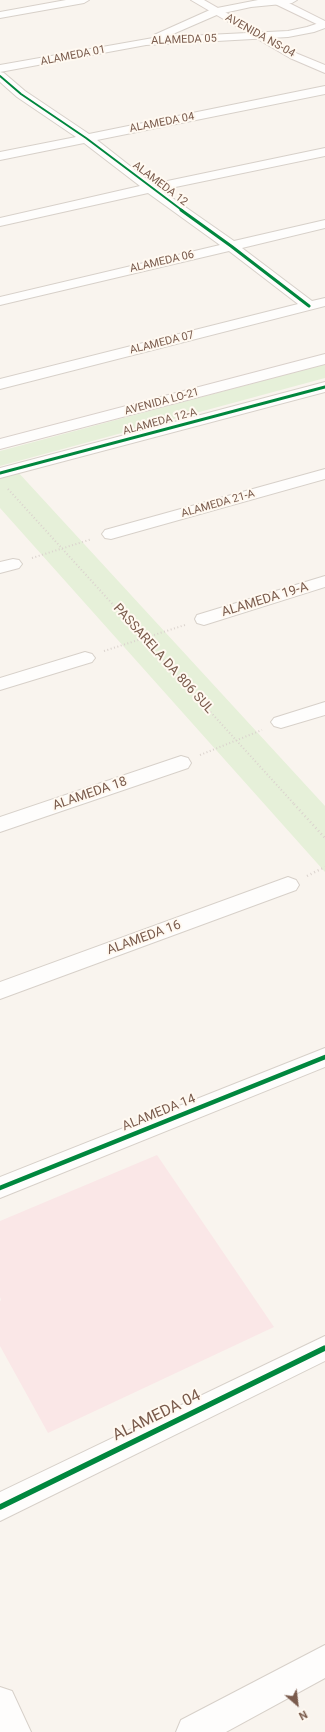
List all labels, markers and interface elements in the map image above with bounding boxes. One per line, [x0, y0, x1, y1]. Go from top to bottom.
street label: AVENIDA NS-04 [223, 11, 297, 61]
street label: ALAMEDA 05 [151, 32, 217, 48]
street label: ALAMEDA 01 [40, 43, 106, 69]
street label: ALAMEDA 04 [129, 110, 195, 136]
street label: ALAMEDA 12 [130, 159, 190, 209]
street label: ALAMEDA 06 [129, 248, 195, 276]
street label: ALAMEDA 07 [129, 329, 195, 357]
street label: AVENIDA LO-21 [123, 386, 201, 418]
street label: ALAMEDA 12-A [122, 406, 198, 438]
street label: ALAMEDA 21-A [180, 487, 256, 521]
street label: ALAMEDA 19-A [220, 579, 310, 621]
street label: PASSARELA DA 806 SUL [110, 601, 216, 717]
street label: ALAMEDA 18 [51, 774, 129, 814]
street label: ALAMEDA 16 [105, 917, 183, 959]
street label: ALAMEDA 14 [120, 1091, 198, 1135]
street label: ALAMEDA 04 [110, 1386, 204, 1446]
north arrow [277, 1684, 317, 1724]
text: N [296, 1707, 309, 1723]

